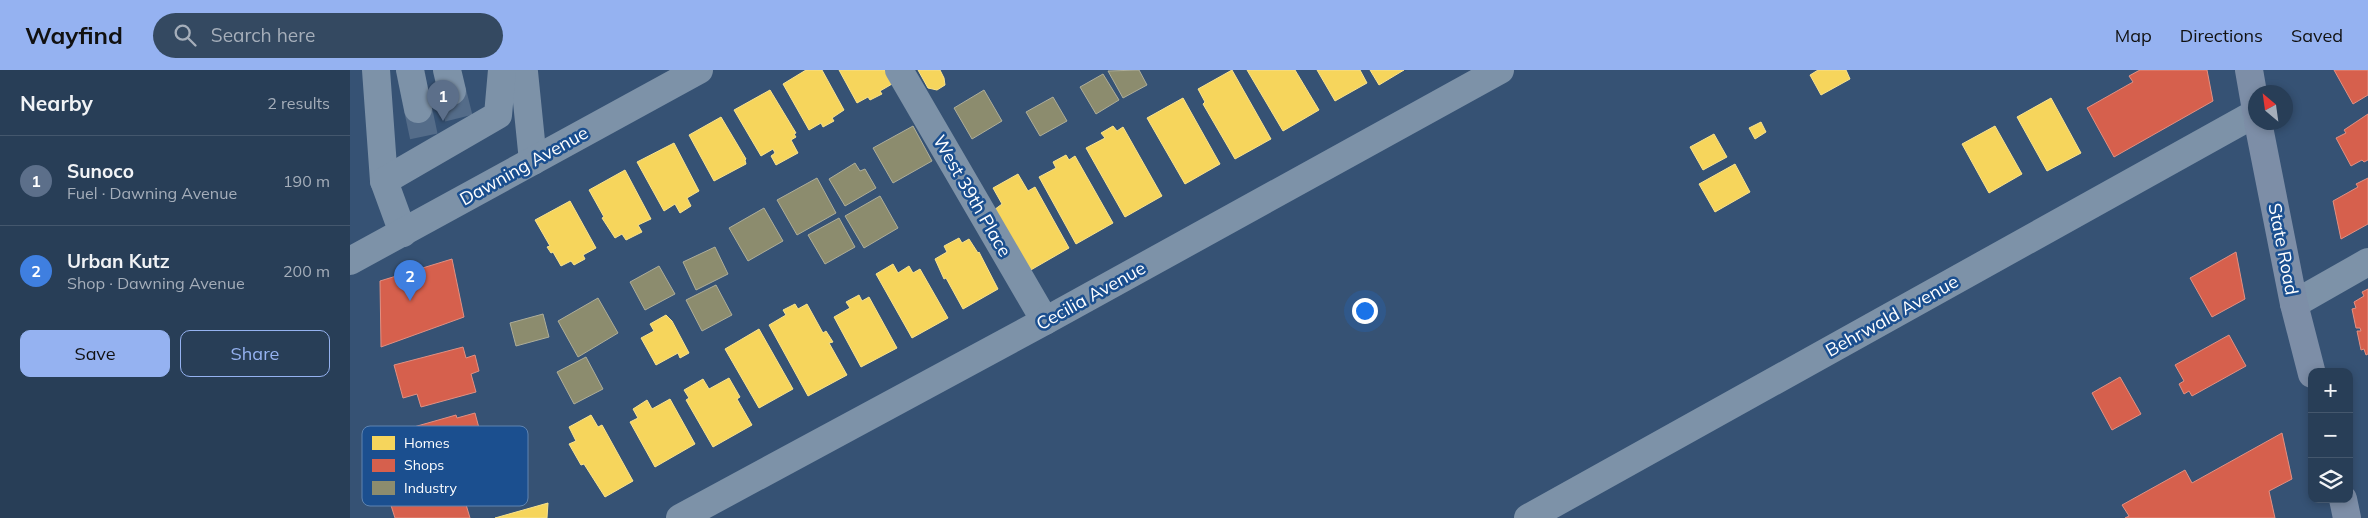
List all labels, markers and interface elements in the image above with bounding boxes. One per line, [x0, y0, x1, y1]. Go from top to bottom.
search box [153, 13, 503, 58]
text: Wayfind [25, 20, 123, 50]
icon: search [171, 21, 199, 49]
text: Search here [211, 23, 315, 47]
text: Map [2115, 24, 2152, 47]
text: Directions [2180, 24, 2263, 47]
text: Saved [2291, 24, 2343, 47]
pin: 1 [427, 80, 459, 121]
north arrow [2248, 85, 2293, 130]
text: Nearby [20, 90, 93, 116]
text: 2 results [267, 93, 330, 113]
street label: Dawning Avenue [455, 121, 592, 210]
street label: West 39th Place [928, 131, 1017, 261]
text: Sunoco [67, 159, 134, 183]
text: 1 [31, 171, 41, 191]
text: 190 m [283, 171, 330, 191]
text: Fuel · Dawning Avenue [67, 183, 237, 203]
street label: State Road [2263, 201, 2304, 297]
text: Urban Kutz [67, 249, 170, 273]
street label: Cecilia Avenue [1032, 256, 1149, 335]
pin: 2 [394, 260, 426, 301]
text: 2 [31, 261, 41, 281]
text: 200 m [283, 261, 330, 281]
street label: Behrwald Avenue [1821, 270, 1962, 362]
text: Shop · Dawning Avenue [67, 273, 245, 293]
your location [1352, 298, 1378, 324]
button: Save [20, 330, 170, 377]
button: Share [180, 330, 330, 377]
map controls [2308, 368, 2353, 503]
button: + [2308, 368, 2353, 413]
button: − [2308, 413, 2353, 458]
legend [362, 426, 528, 506]
text: Homes [404, 434, 450, 452]
text: Shops [404, 456, 444, 474]
button: layers [2308, 458, 2353, 503]
text: Industry [404, 479, 458, 497]

